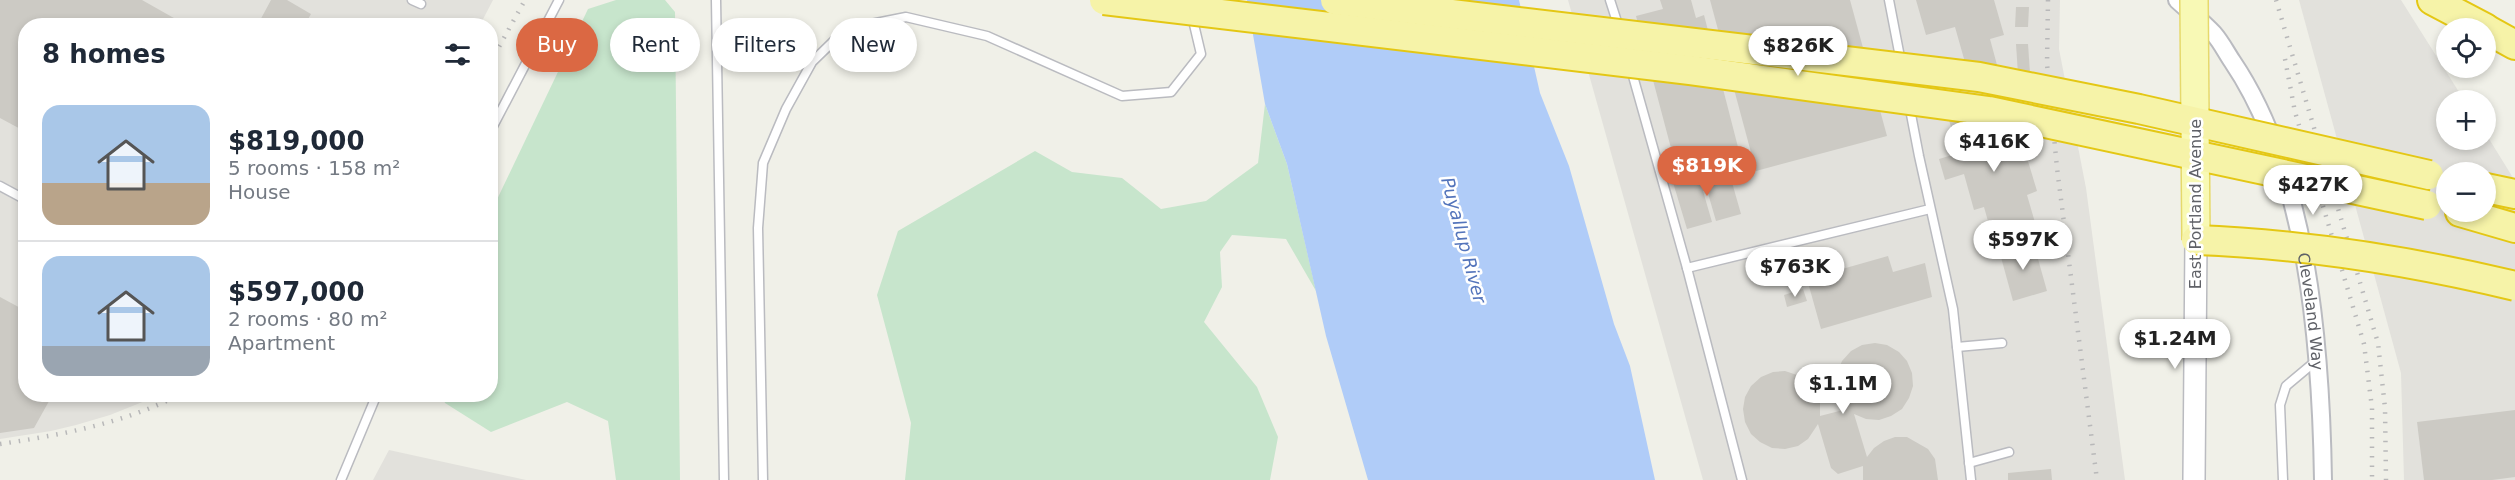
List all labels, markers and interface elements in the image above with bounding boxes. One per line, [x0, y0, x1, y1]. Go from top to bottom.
chip: Buy [516, 18, 598, 72]
chip: Rent [610, 18, 700, 72]
chip: Filters [712, 18, 817, 72]
chip: New [829, 18, 917, 72]
map controls [2436, 18, 2496, 222]
button: locate [2436, 18, 2496, 78]
pin: $826K [1756, 26, 1840, 77]
text: $826K [1762, 33, 1834, 57]
icon: filters [441, 38, 474, 71]
text: 8 homes [42, 39, 166, 69]
button: + [2436, 90, 2496, 150]
street label: East Portland Avenue [2186, 119, 2205, 289]
pin: $416K [1952, 122, 2036, 173]
text: $819,000 [228, 126, 365, 156]
icon: home [90, 129, 162, 201]
text: $416K [1958, 129, 2030, 153]
pin: $819K [1665, 146, 1749, 197]
text: $819K [1671, 153, 1743, 177]
text: 5 rooms · 158 m² [228, 156, 400, 180]
button: − [2436, 162, 2496, 222]
pin: $427K [2271, 165, 2355, 216]
text: $427K [2277, 172, 2349, 196]
water label: Puyallup River [1437, 175, 1491, 307]
text: House [228, 180, 291, 204]
pin: $597K [1981, 220, 2065, 271]
text: $597K [1987, 227, 2059, 251]
pin: $763K [1753, 247, 1837, 298]
street label: Cleveland Way [2294, 251, 2328, 371]
text: $763K [1759, 254, 1831, 278]
text: $597,000 [228, 277, 365, 307]
icon: home [90, 280, 162, 352]
text: 2 rooms · 80 m² [228, 307, 388, 331]
pin: $1.24M [2126, 319, 2224, 370]
text: $1.24M [2133, 326, 2217, 350]
text: Apartment [228, 331, 335, 355]
pin: $1.1M [1801, 364, 1885, 415]
text: $1.1M [1808, 371, 1878, 395]

